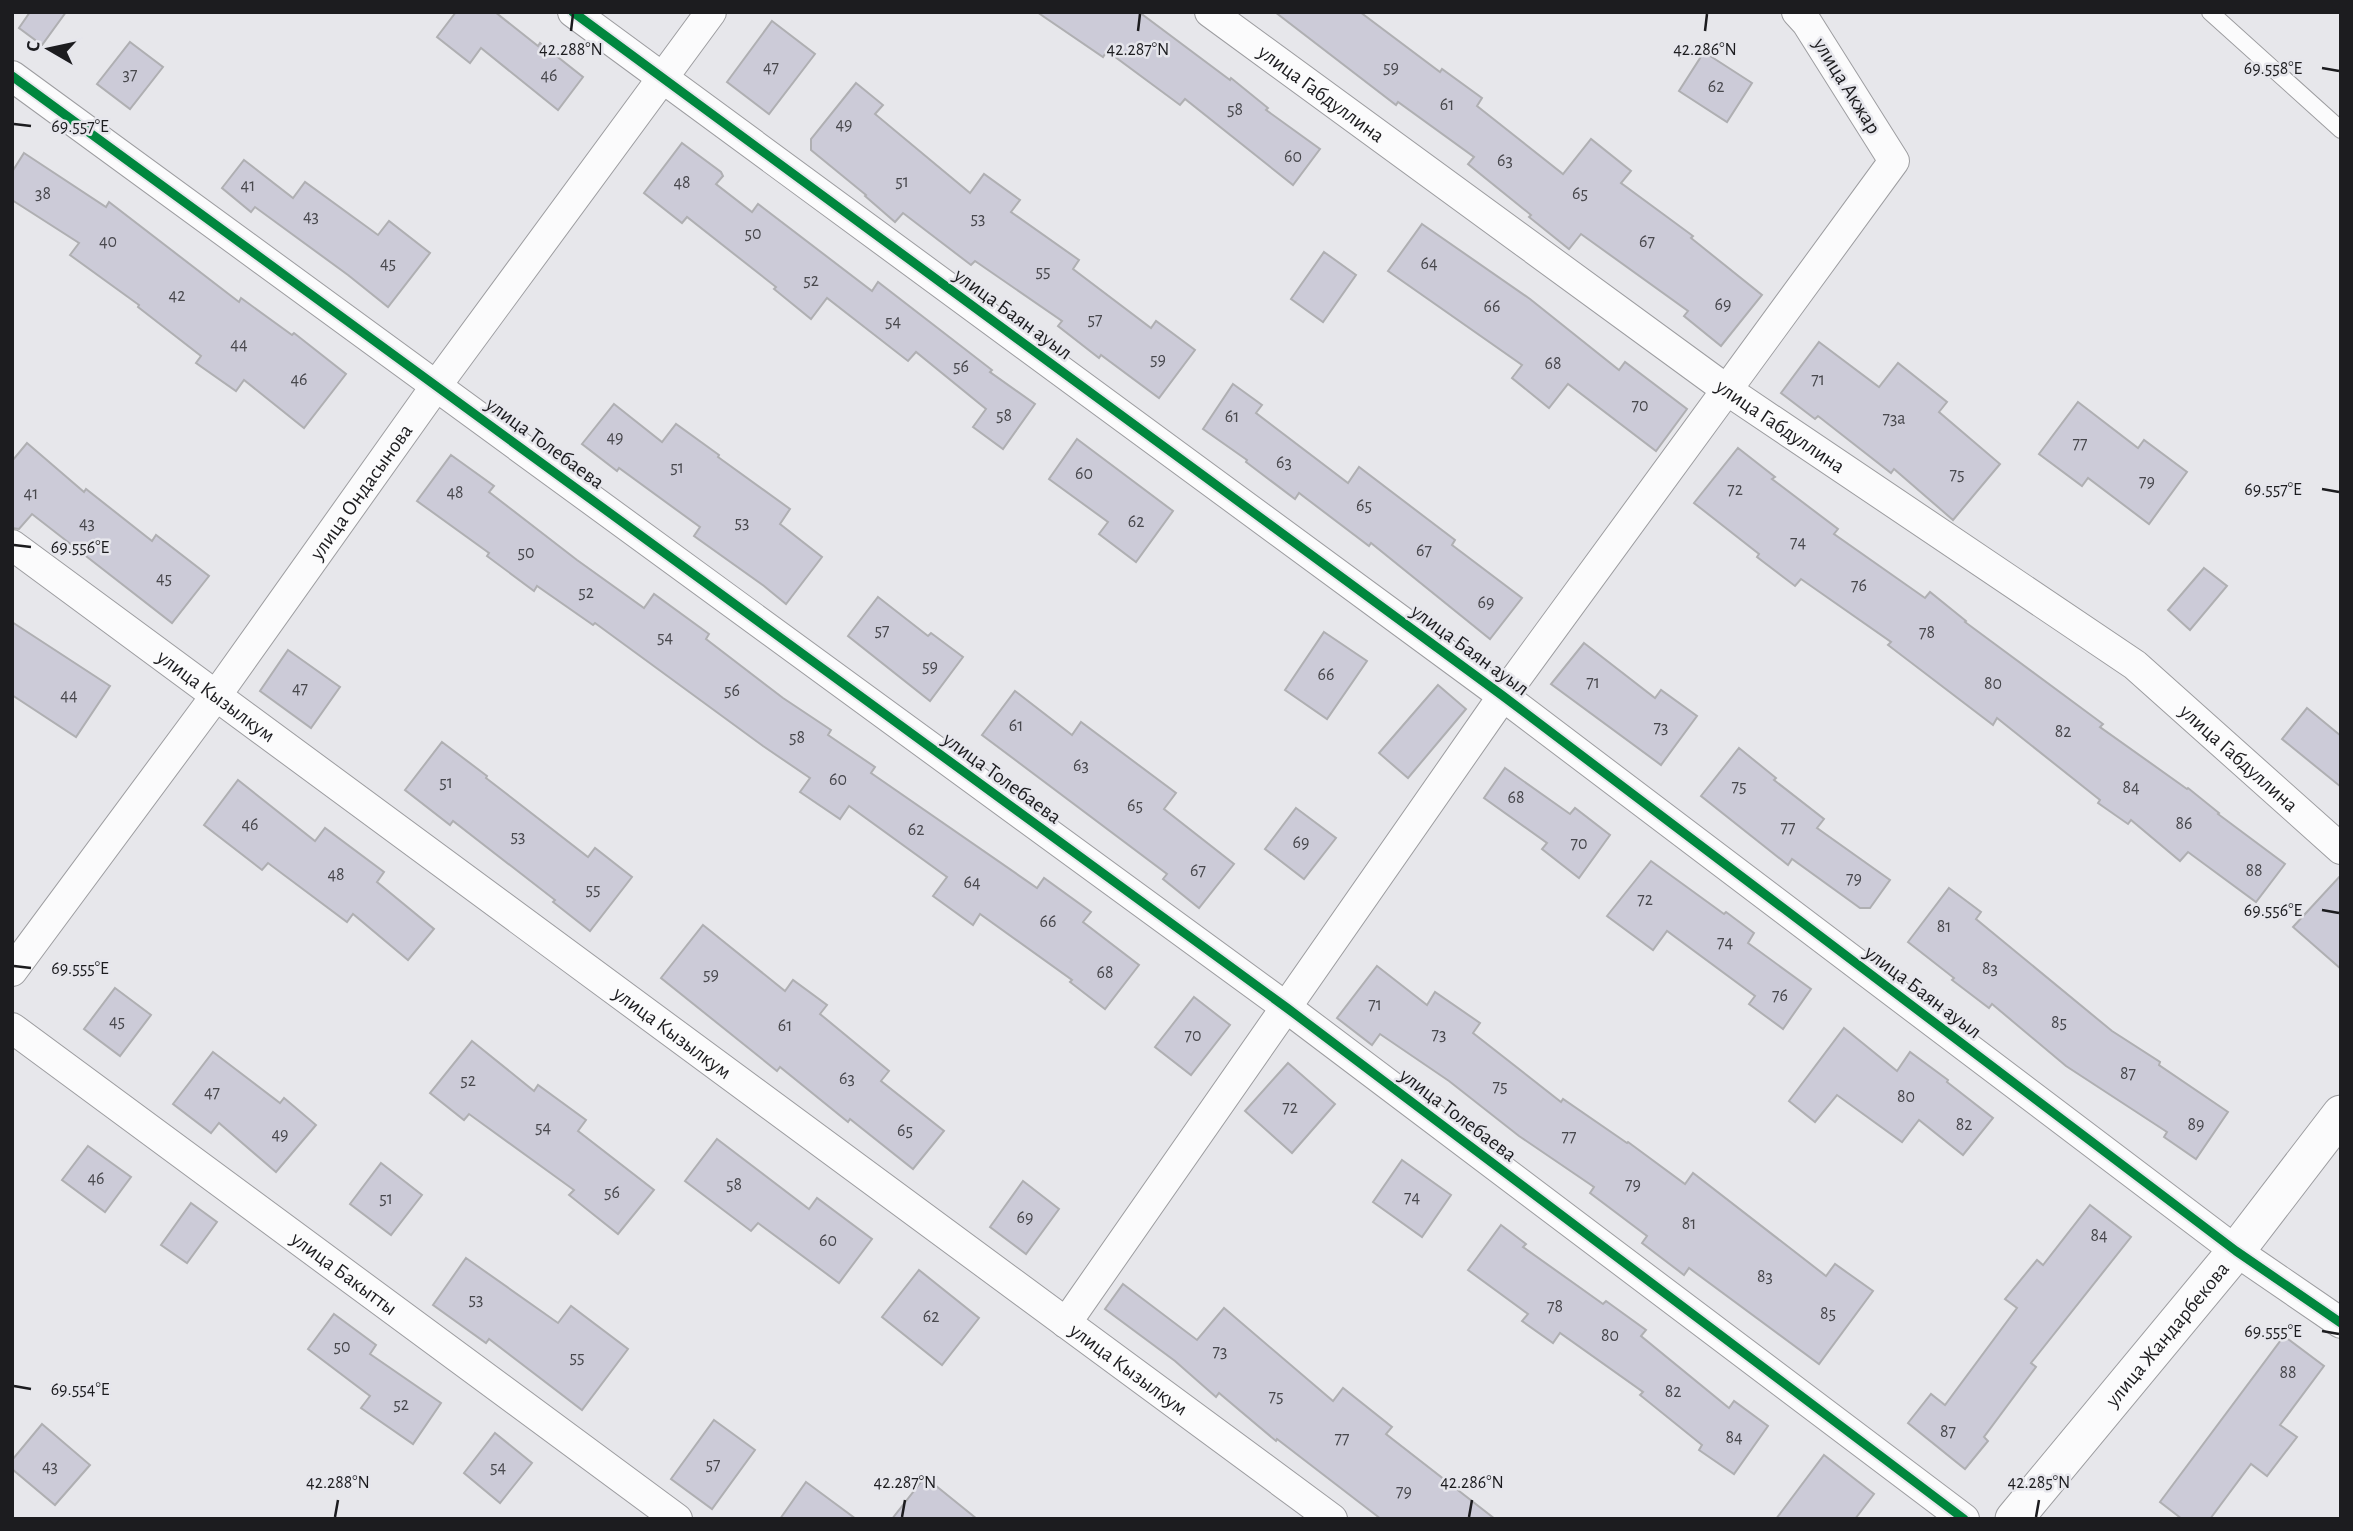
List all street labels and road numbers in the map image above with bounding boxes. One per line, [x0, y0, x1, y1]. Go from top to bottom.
street label: улица Акжар [1809, 34, 1885, 138]
street label: улица Габдуллина [1254, 40, 1389, 147]
street label: улица Баян ауыл [949, 264, 1076, 364]
street label: улица Габдуллина [1711, 375, 1849, 477]
street label: улица Толебаева [481, 393, 608, 493]
street label: улица Ондасынова [305, 420, 416, 564]
street label: улица Баян ауыл [1406, 600, 1533, 700]
street label: улица Кызылкум [153, 645, 279, 746]
street label: улица Габдуллина [2175, 699, 2302, 816]
street label: улица Толебаева [938, 728, 1065, 828]
street label: улица Баян ауыл [1860, 941, 1985, 1043]
street label: улица Кызылкум [609, 982, 735, 1083]
street label: улица Толебаева [1395, 1064, 1521, 1166]
street label: улица Бакытты [287, 1227, 401, 1319]
street label: улица Жандарбекова [2101, 1257, 2233, 1411]
street label: улица Кызылкум [1065, 1318, 1192, 1419]

